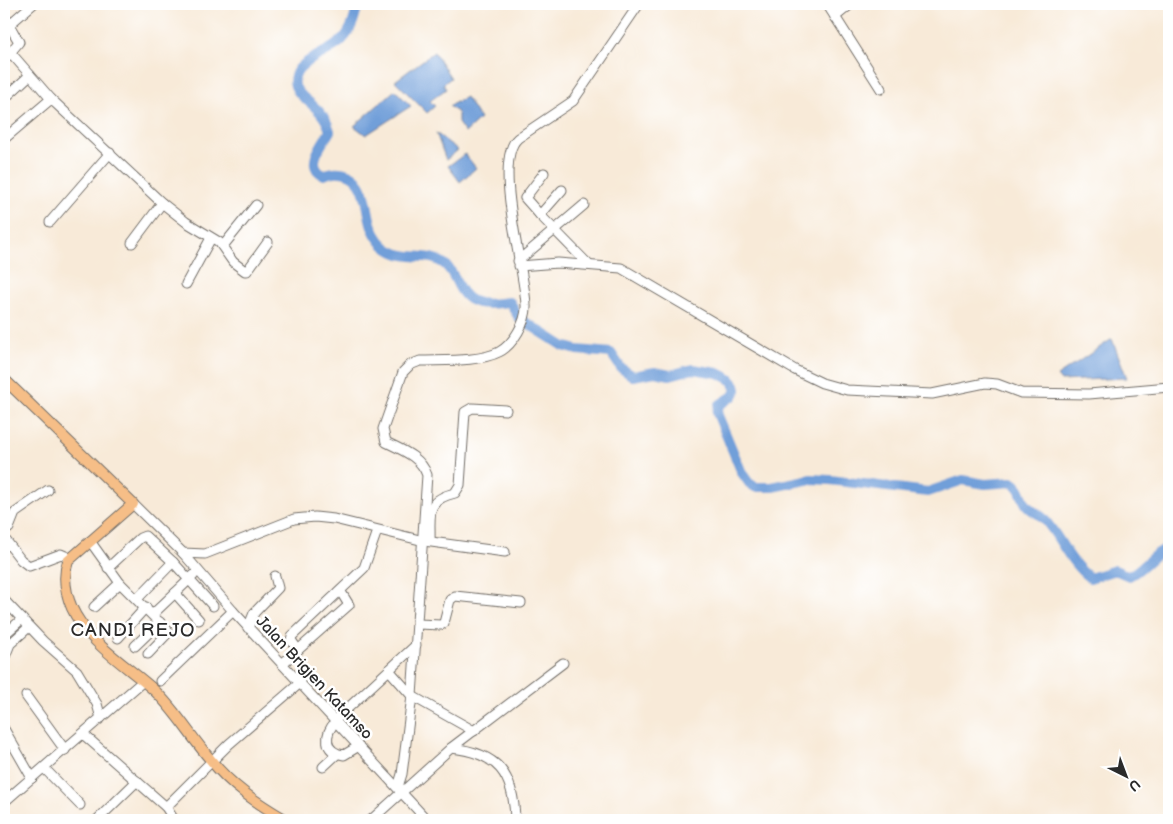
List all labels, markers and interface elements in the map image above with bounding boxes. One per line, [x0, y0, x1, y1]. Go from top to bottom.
street label: Jalan Brigjen Katamso [252, 612, 376, 744]
district label: CANDI REJO [71, 619, 195, 642]
north arrow [1100, 752, 1150, 802]
text: U [1125, 776, 1144, 795]

